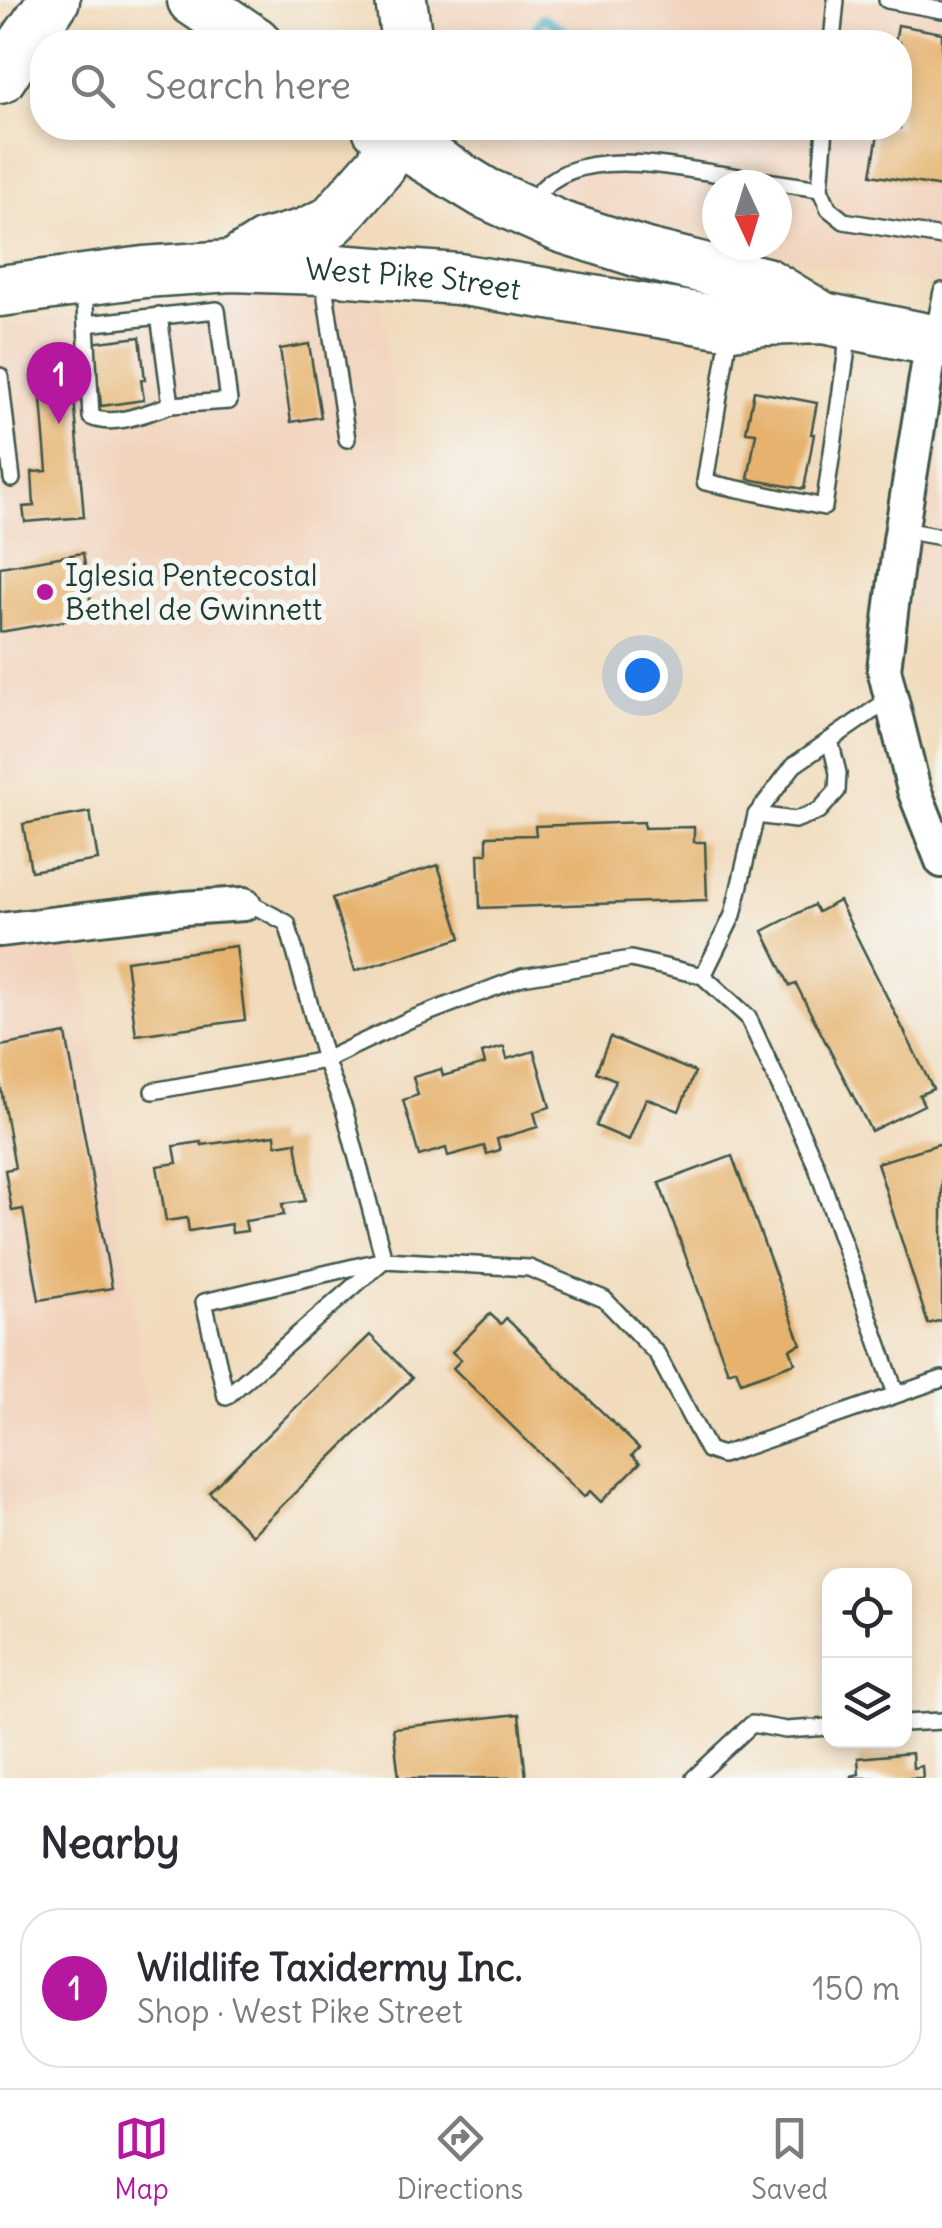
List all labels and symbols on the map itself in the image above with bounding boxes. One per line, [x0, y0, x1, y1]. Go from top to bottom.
north arrow [702, 170, 792, 260]
street label: West Pike Street [305, 249, 524, 308]
pin: 1 [27, 342, 92, 424]
place label: Iglesia Pentecostal Bethel de Gwinnett [65, 556, 322, 628]
marker: Iglesia Pentecostal Bethel de Gwinnett [34, 581, 56, 603]
your location [617, 650, 668, 701]

